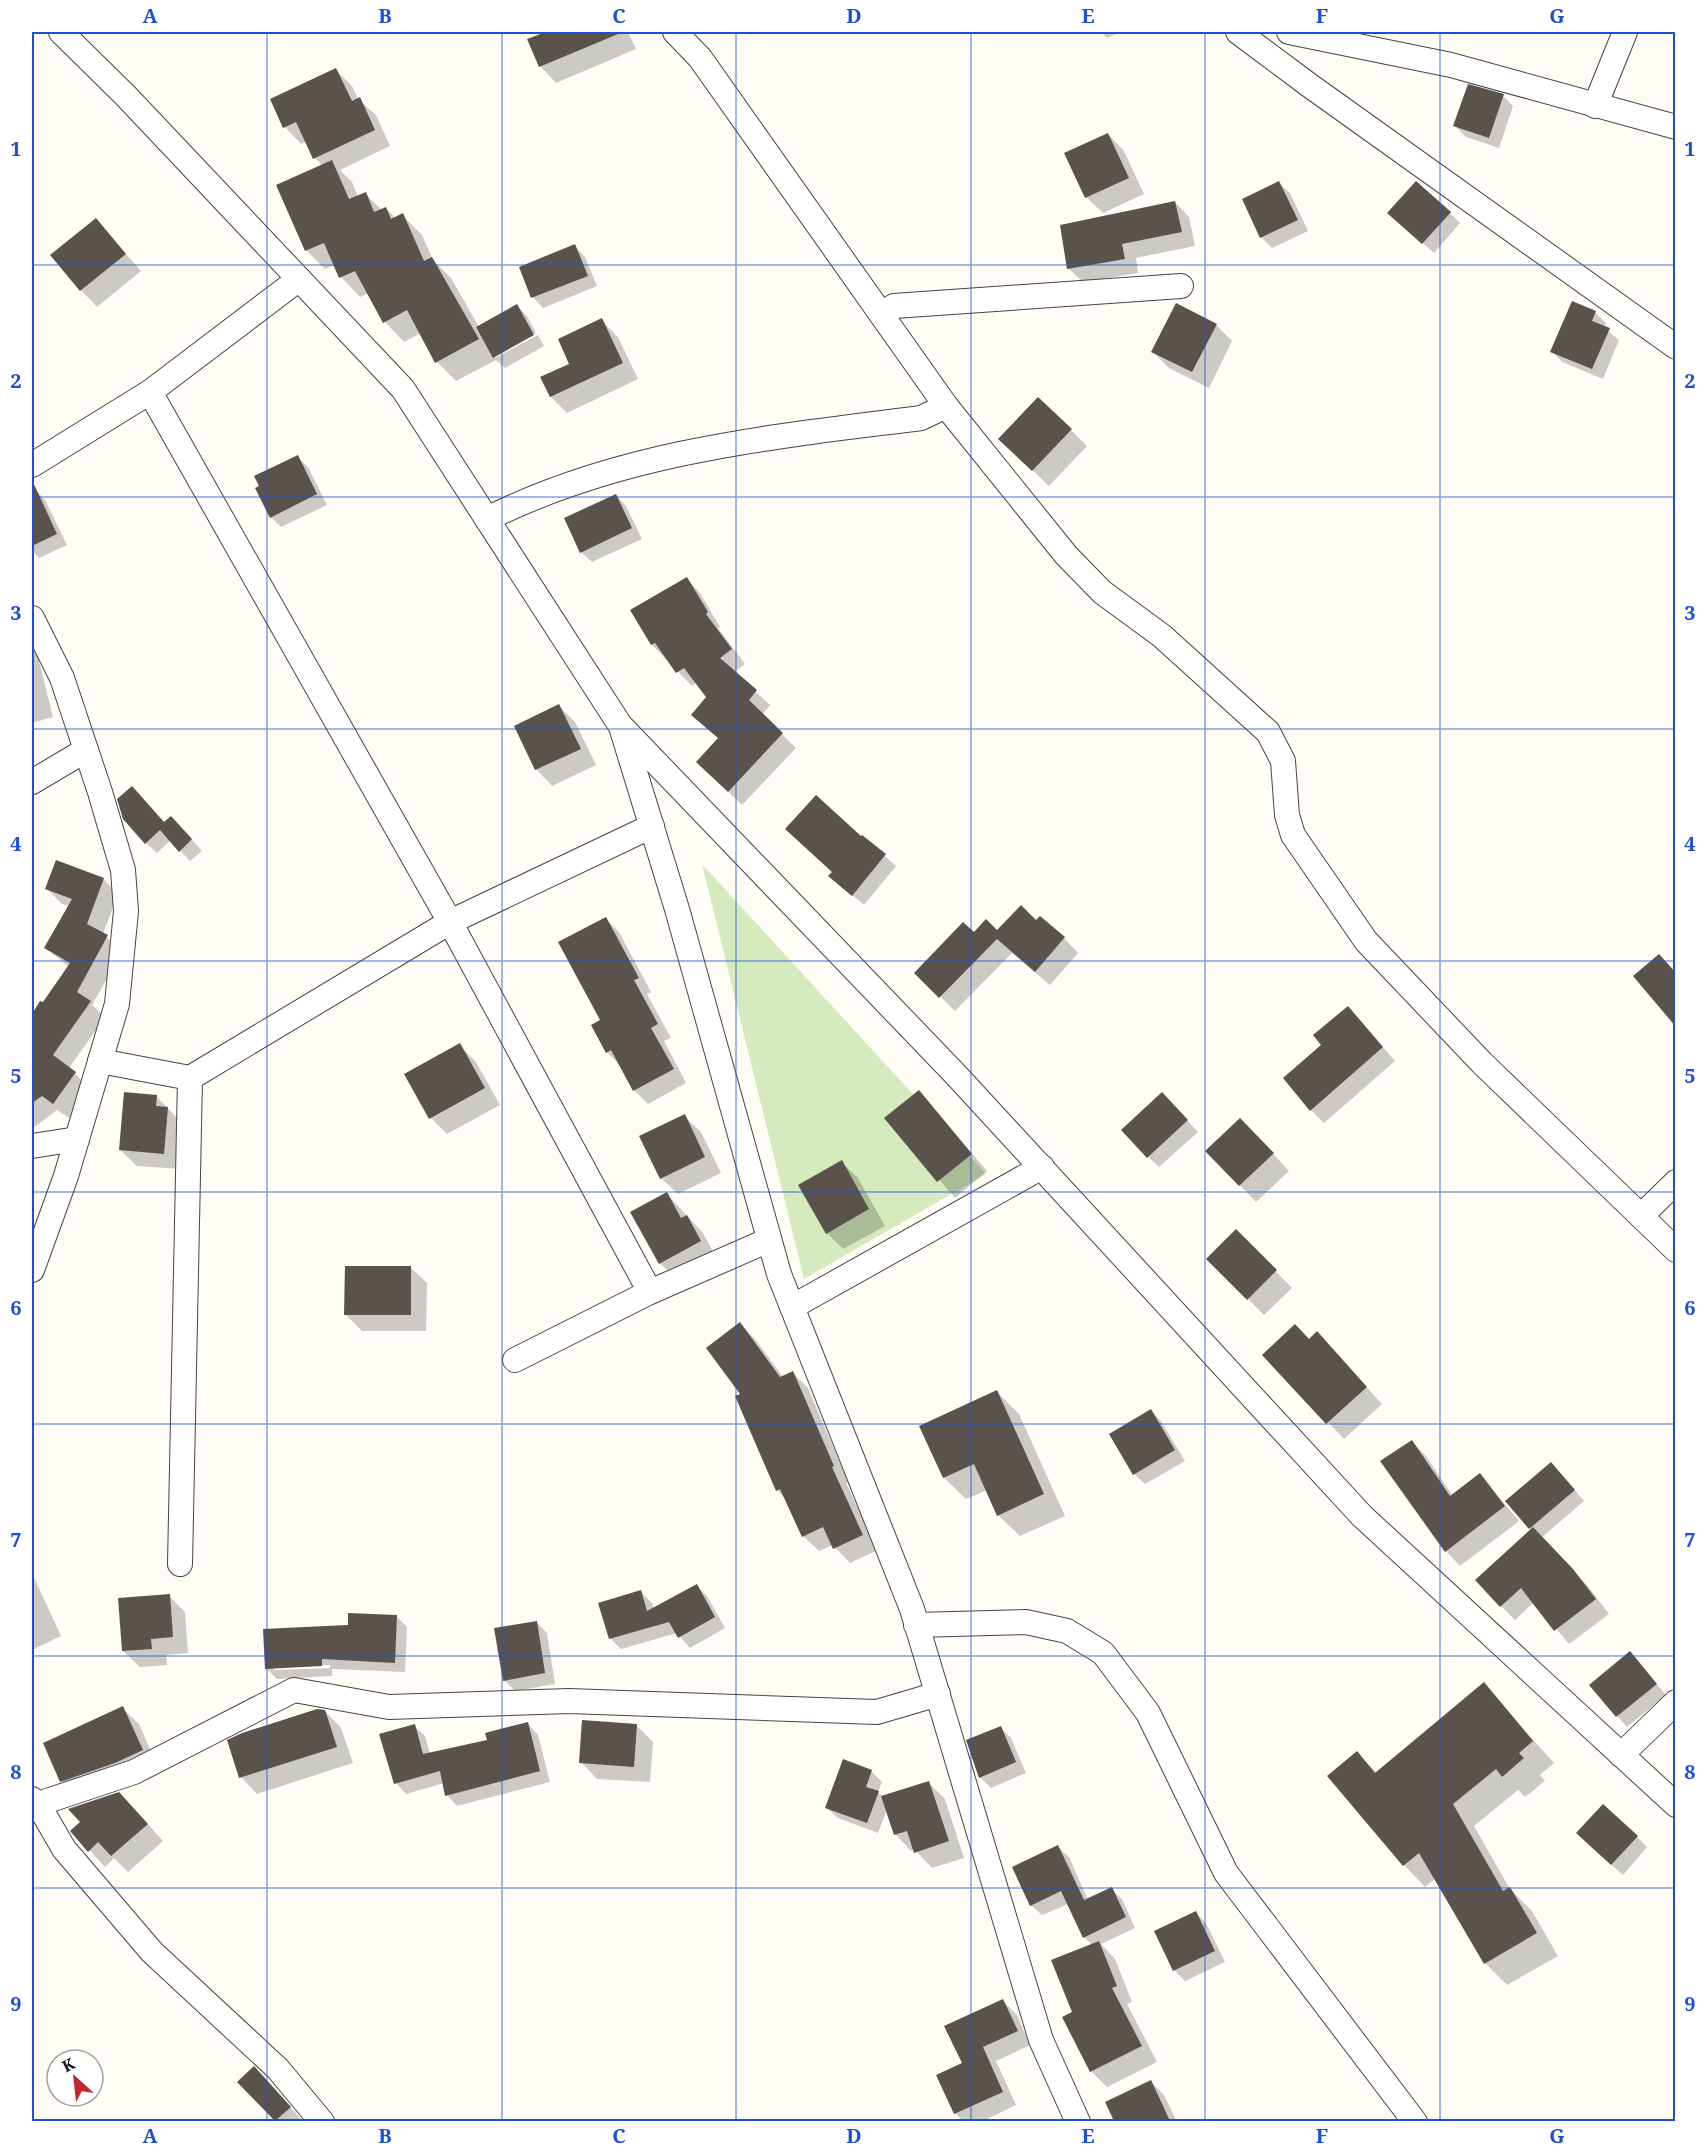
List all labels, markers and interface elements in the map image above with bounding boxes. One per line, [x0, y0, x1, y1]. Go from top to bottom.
text: A [142, 2, 158, 29]
text: B [378, 2, 392, 29]
text: C [612, 2, 626, 29]
text: D [846, 2, 862, 29]
text: E [1081, 2, 1095, 29]
text: F [1316, 2, 1328, 29]
text: G [1549, 2, 1565, 29]
text: 1 [10, 135, 22, 162]
text: 1 [1684, 135, 1696, 162]
text: 2 [10, 367, 22, 394]
text: 2 [1684, 367, 1696, 394]
text: 3 [10, 599, 22, 626]
text: 3 [1684, 599, 1696, 626]
text: 4 [10, 830, 22, 857]
text: 4 [1684, 830, 1696, 857]
text: 5 [10, 1062, 22, 1089]
text: 5 [1684, 1062, 1696, 1089]
text: 6 [10, 1294, 22, 1321]
text: 6 [1684, 1294, 1696, 1321]
text: 7 [10, 1526, 22, 1553]
text: 7 [1684, 1526, 1696, 1553]
text: 8 [10, 1758, 22, 1785]
text: 8 [1684, 1758, 1696, 1785]
text: 9 [10, 1990, 22, 2017]
text: 9 [1684, 1990, 1696, 2017]
north arrow [45, 2048, 105, 2108]
text: K [58, 2052, 79, 2077]
text: A [142, 2122, 158, 2149]
text: B [378, 2122, 392, 2149]
text: C [612, 2122, 626, 2149]
text: D [846, 2122, 862, 2149]
text: E [1081, 2122, 1095, 2149]
text: F [1316, 2122, 1328, 2149]
text: G [1549, 2122, 1565, 2149]

